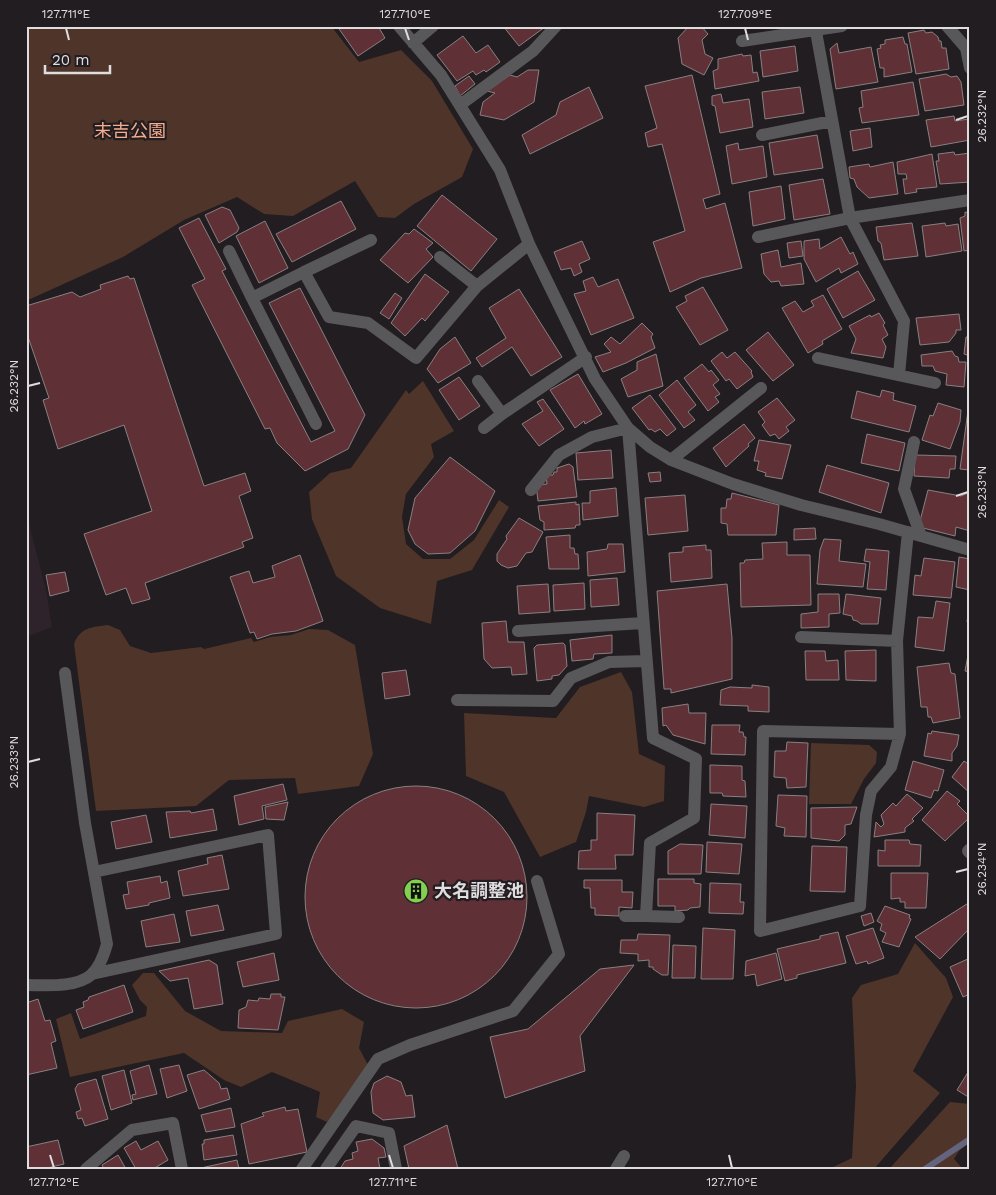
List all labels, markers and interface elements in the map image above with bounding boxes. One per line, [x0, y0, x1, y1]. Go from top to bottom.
text: 127.711°E [42, 7, 91, 21]
text: 127.710°E [379, 7, 431, 21]
text: 127.709°E [718, 7, 772, 21]
scale bar [45, 42, 110, 74]
text: 20 m [52, 51, 90, 69]
text: 26.232°N [975, 90, 989, 142]
park label: 末吉公園 [94, 120, 166, 141]
text: 26.232°N [7, 360, 21, 412]
text: 26.233°N [975, 466, 989, 518]
text: 26.233°N [7, 736, 21, 788]
text: 26.234°N [975, 842, 989, 896]
building icon: 大名調整池 [403, 878, 429, 904]
place label: 大名調整池 [434, 880, 524, 901]
text: 127.712°E [29, 1175, 80, 1189]
text: 127.711°E [369, 1175, 418, 1189]
text: 127.710°E [706, 1175, 758, 1189]

